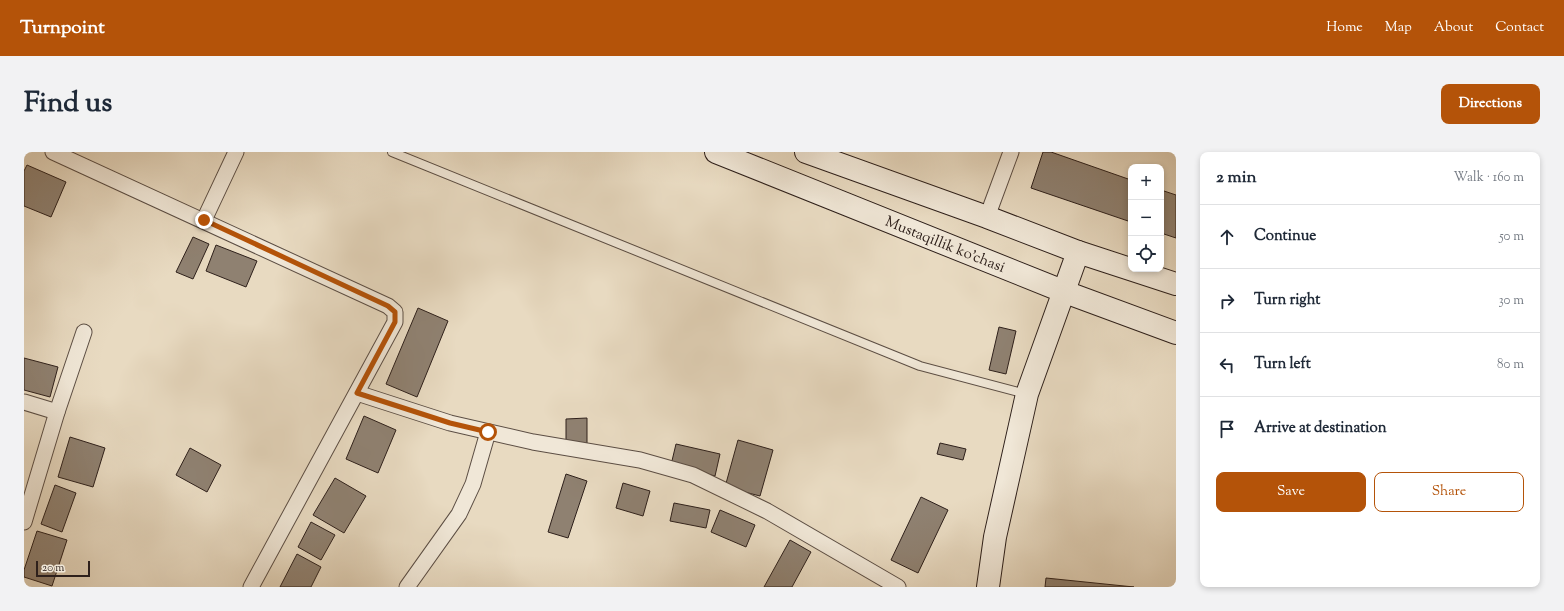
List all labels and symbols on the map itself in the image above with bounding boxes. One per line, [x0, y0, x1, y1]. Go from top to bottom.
route end [195, 211, 213, 229]
street label: Mustaqillik ko’chasi [882, 212, 1008, 279]
route start [479, 423, 497, 441]
scale bar [36, 559, 90, 578]

